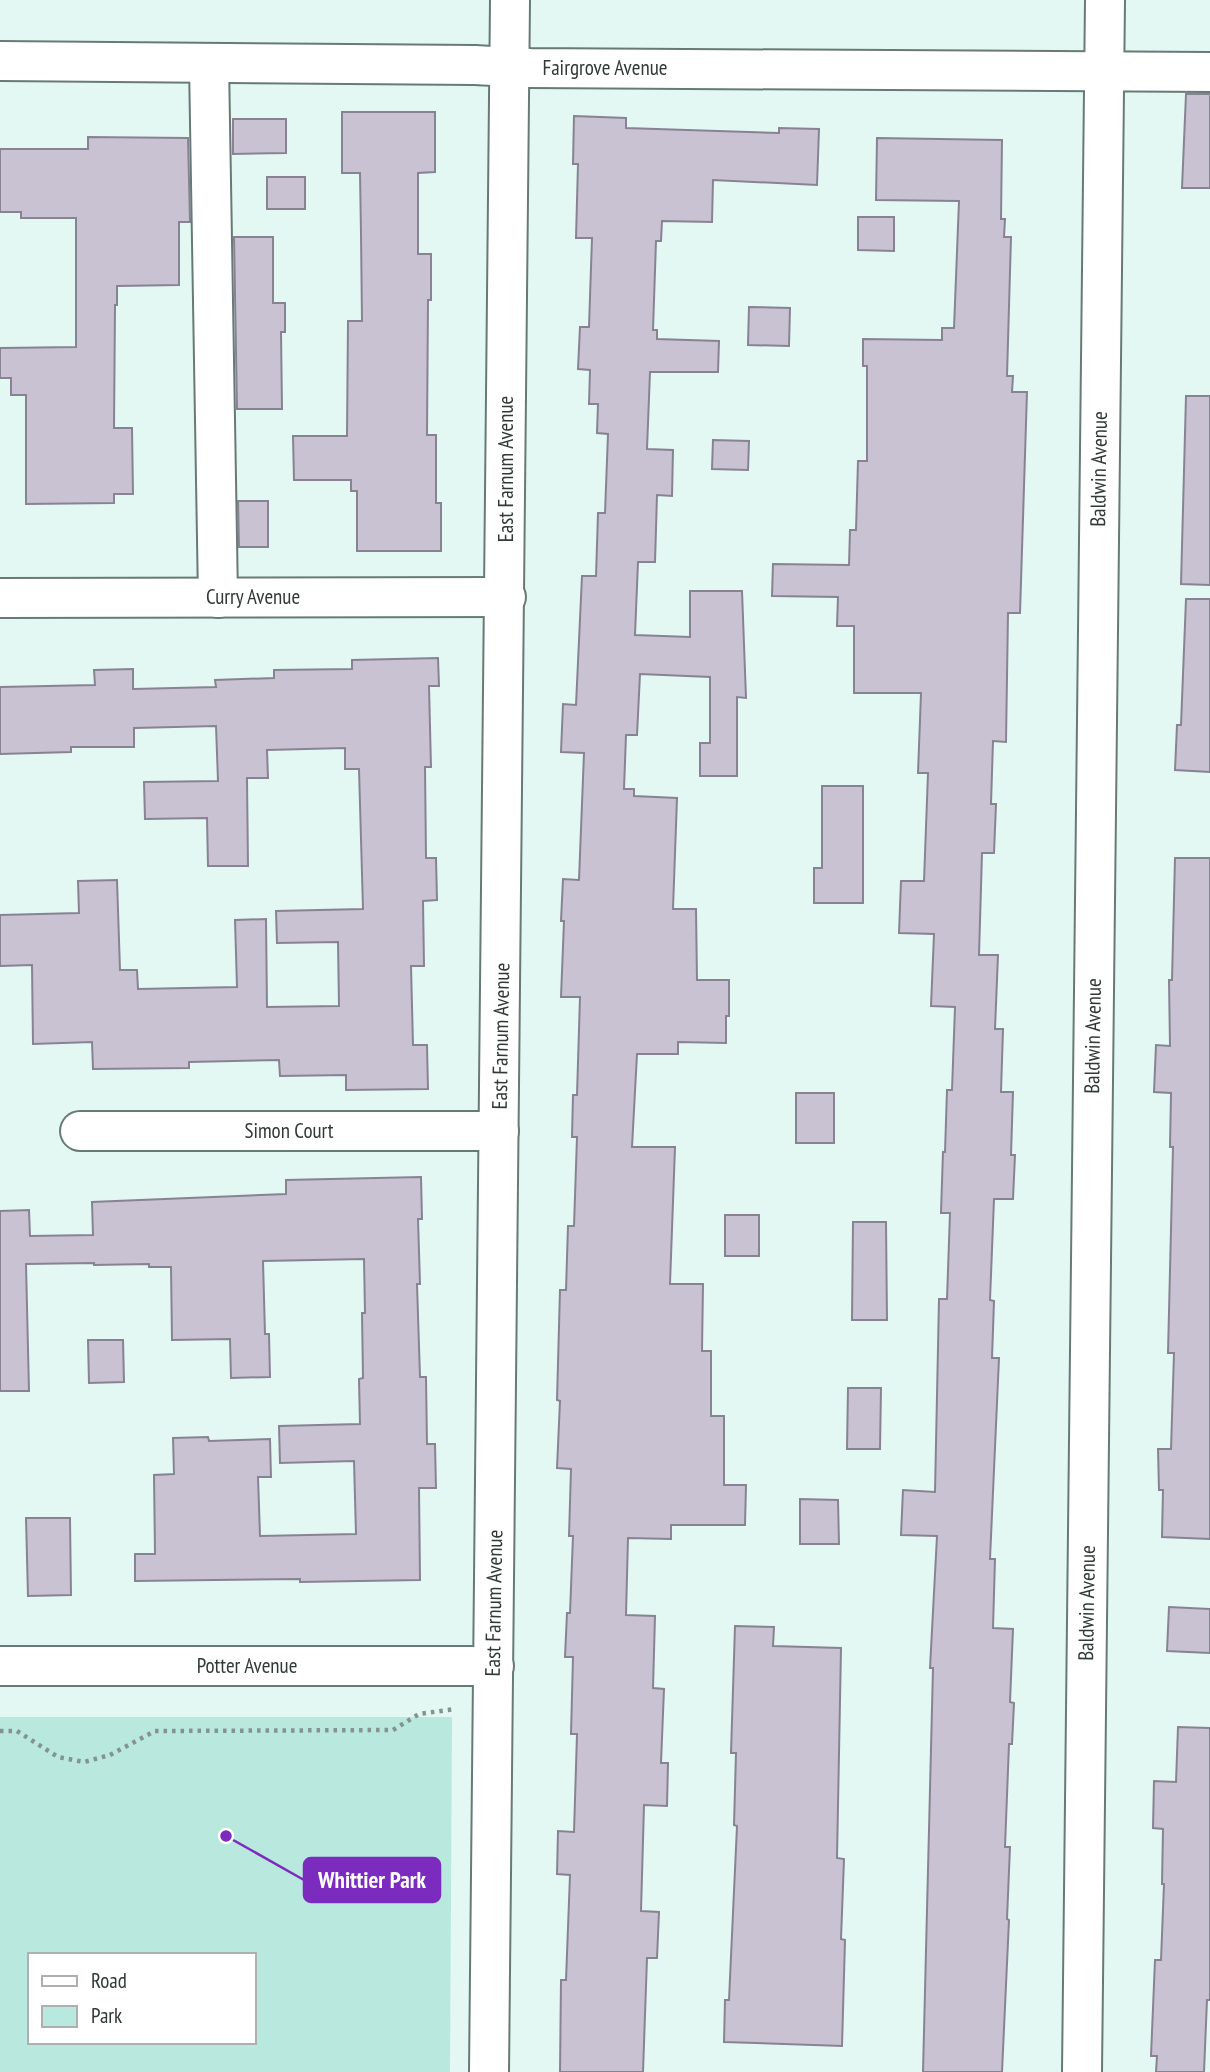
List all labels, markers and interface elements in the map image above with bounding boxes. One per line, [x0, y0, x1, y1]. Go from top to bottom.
street label: Fairgrove Avenue [543, 54, 667, 81]
street label: East Farnum Avenue [492, 396, 519, 542]
street label: Baldwin Avenue [1084, 411, 1113, 527]
street label: Curry Avenue [206, 583, 300, 610]
street label: East Farnum Avenue [486, 962, 515, 1109]
street label: Baldwin Avenue [1078, 978, 1107, 1094]
street label: Simon Court [244, 1117, 334, 1144]
street label: East Farnum Avenue [479, 1529, 508, 1676]
street label: Baldwin Avenue [1072, 1545, 1101, 1661]
street label: Potter Avenue [197, 1652, 297, 1679]
callout: Whittier Park [304, 1858, 440, 1902]
text: Whittier Park [317, 1865, 426, 1894]
legend [28, 1953, 256, 2044]
text: Road [91, 1967, 127, 1994]
text: Park [91, 2002, 122, 2029]

